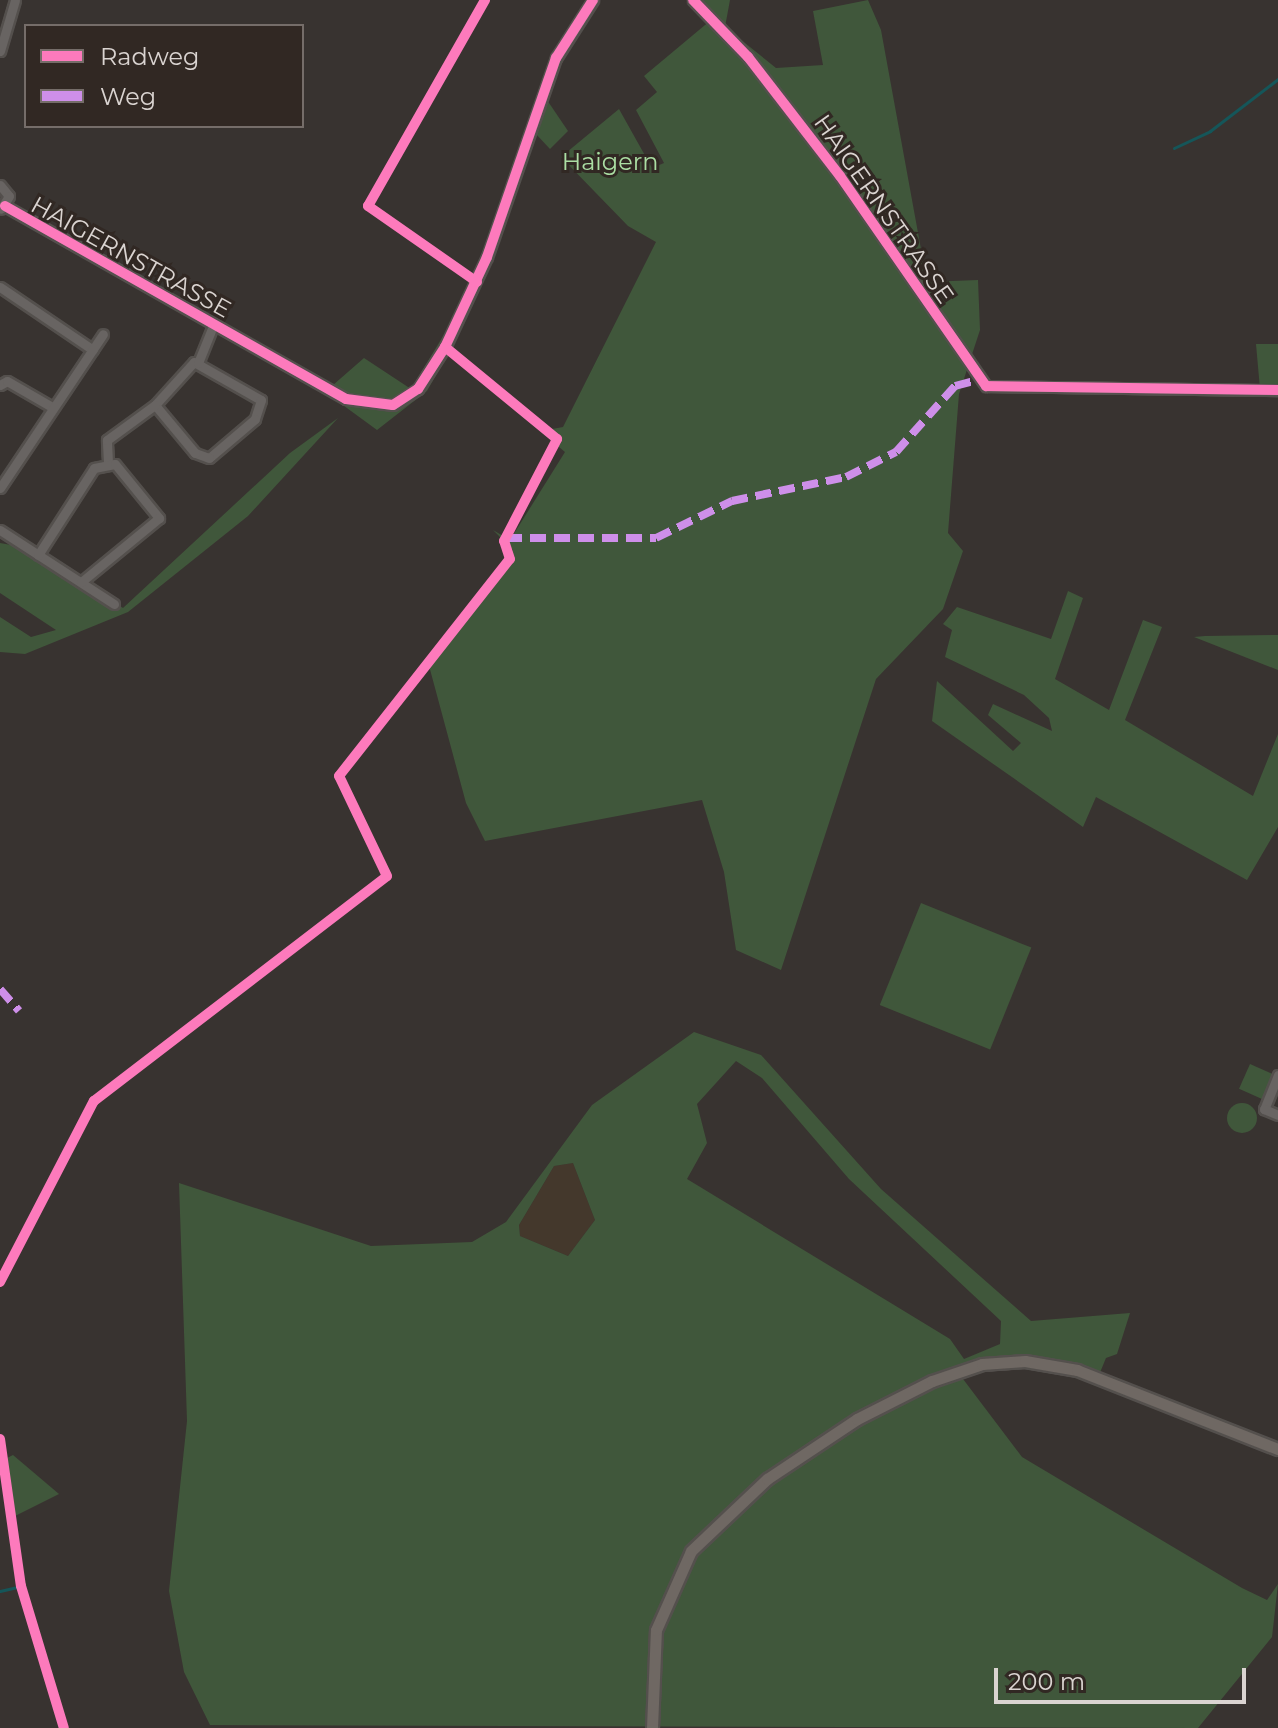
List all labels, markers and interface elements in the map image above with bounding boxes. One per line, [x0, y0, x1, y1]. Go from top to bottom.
legend [24, 24, 304, 128]
text: Radweg [100, 42, 199, 71]
text: Weg [100, 82, 156, 111]
street label: HAIGERNSTRASSE [808, 109, 960, 309]
park label: Haigern [562, 148, 658, 176]
street label: HAIGERNSTRASSE [26, 190, 236, 324]
scale bar [998, 1652, 1250, 1702]
text: 200 m [1008, 1667, 1085, 1696]

